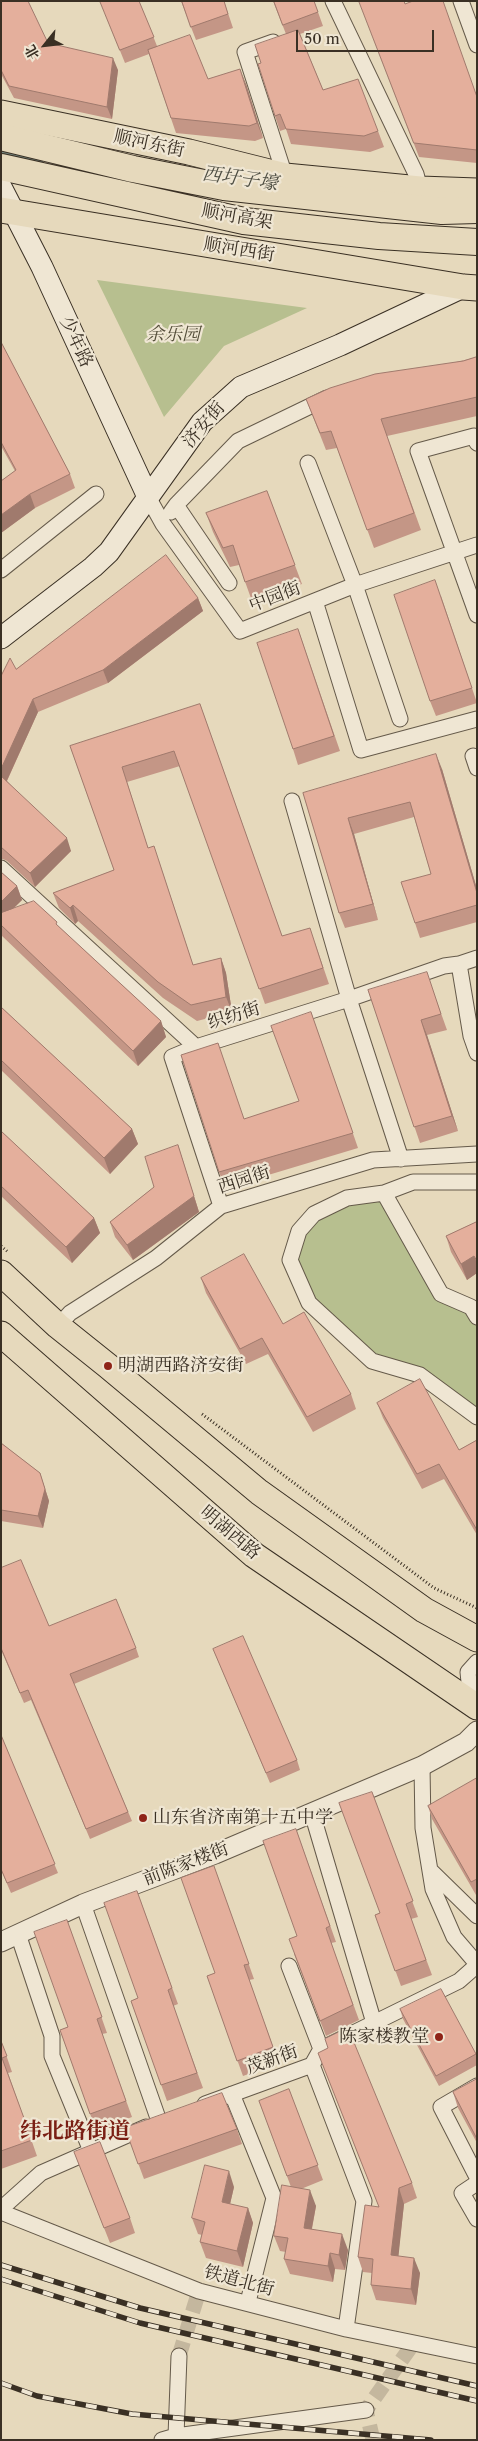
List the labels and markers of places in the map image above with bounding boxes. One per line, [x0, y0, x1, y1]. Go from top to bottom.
place label: 明湖西路济安街 [118, 1355, 244, 1377]
marker: 明湖西路济安街 [102, 1360, 114, 1372]
place label: 山东省济南第十五中学 [153, 1807, 333, 1829]
marker: 山东省济南第十五中学 [137, 1812, 149, 1824]
place label: 陈家楼教堂 [339, 2026, 429, 2048]
marker: 陈家楼教堂 [433, 2031, 445, 2043]

